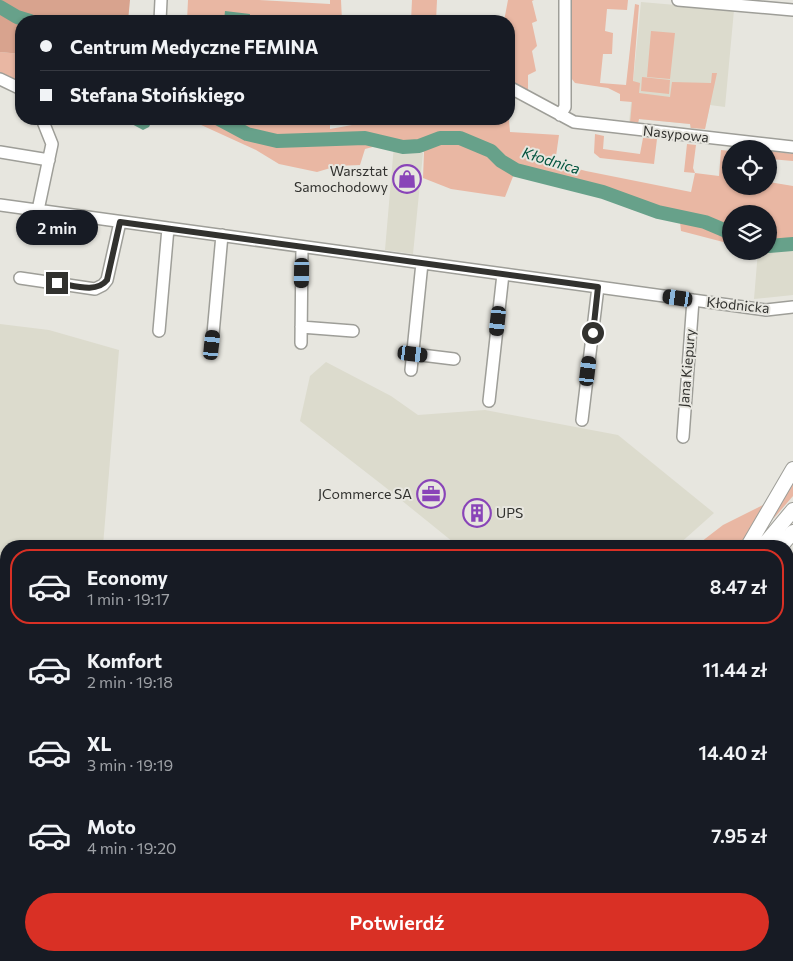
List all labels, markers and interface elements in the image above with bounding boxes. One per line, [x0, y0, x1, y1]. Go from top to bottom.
text: Centrum Medyczne FEMINA [70, 35, 318, 58]
text: Stefana Stoińskiego [70, 83, 245, 106]
street label: Nasypowa [642, 122, 710, 145]
map controls [722, 140, 777, 260]
button: locate [722, 140, 777, 195]
water label: Kłodnica [520, 143, 583, 177]
place label: Warsztat Samochodowy [294, 162, 388, 195]
shop icon: Warsztat Samochodowy [392, 164, 422, 194]
button: layers [722, 205, 777, 260]
callout: 2 min [16, 210, 98, 246]
text: 2 min [37, 218, 77, 237]
car [294, 258, 309, 288]
route end [46, 272, 68, 294]
car [662, 288, 693, 308]
street label: Kłodnicka [706, 293, 770, 316]
car [488, 305, 507, 337]
route start [582, 322, 604, 344]
street label: Jana Kiepury [675, 328, 698, 408]
car [202, 329, 221, 361]
car [397, 345, 428, 363]
car [578, 355, 597, 387]
office icon: JCommerce SA [416, 479, 446, 509]
place label: JCommerce SA [318, 485, 412, 502]
building icon: UPS [462, 498, 492, 528]
place label: UPS [496, 504, 523, 521]
icon: car [27, 564, 72, 609]
text: Economy [87, 566, 168, 589]
text: 8.47 zł [710, 575, 767, 598]
text: 1 min · 19:17 [87, 589, 170, 608]
icon: car [27, 647, 72, 692]
text: Komfort [87, 649, 162, 672]
text: 11.44 zł [703, 658, 767, 681]
text: 2 min · 19:18 [87, 672, 173, 691]
icon: car [27, 730, 72, 775]
text: XL [87, 732, 112, 755]
text: 14.40 zł [699, 741, 767, 764]
text: 3 min · 19:19 [87, 755, 173, 774]
icon: car [27, 813, 72, 858]
text: Moto [87, 815, 136, 838]
text: 7.95 zł [711, 824, 767, 847]
text: 4 min · 19:20 [87, 838, 176, 857]
button: Potwierdź [25, 893, 769, 951]

